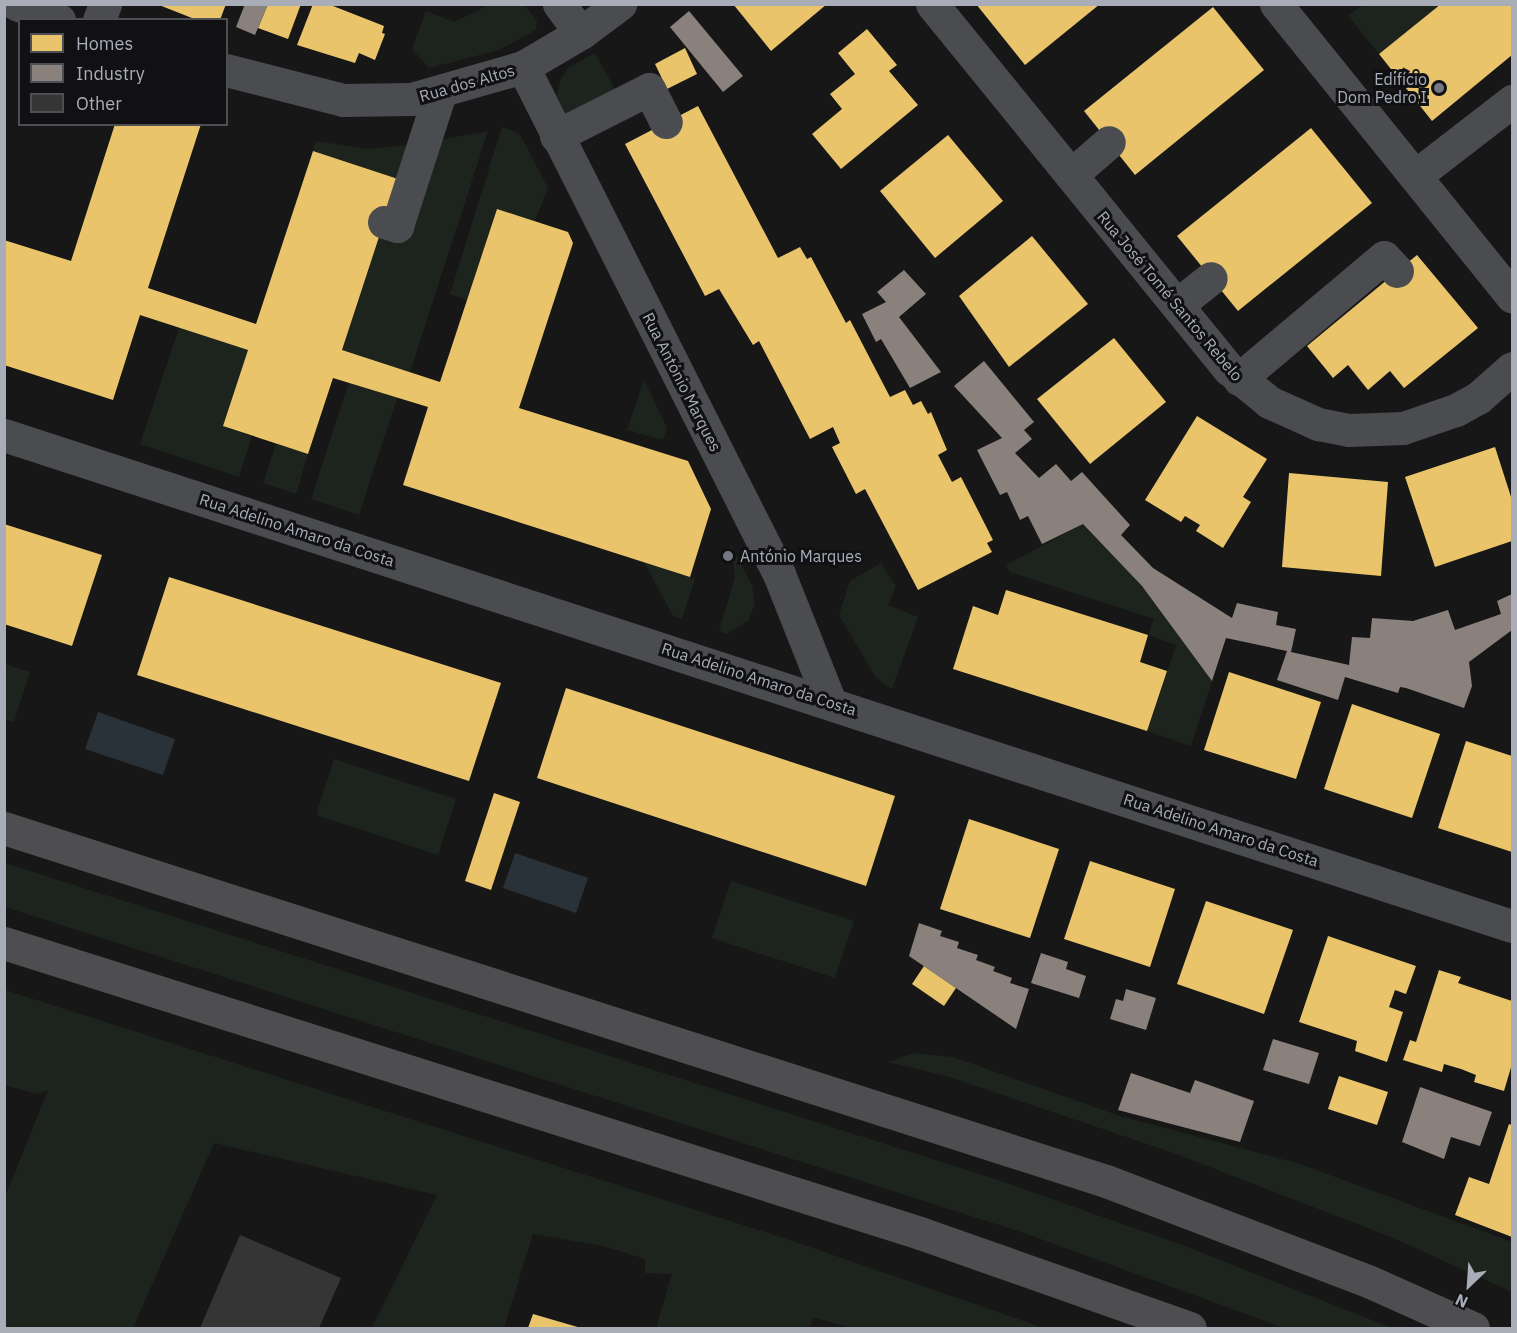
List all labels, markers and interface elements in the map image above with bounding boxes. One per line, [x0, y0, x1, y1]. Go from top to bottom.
legend [18, 18, 228, 126]
text: Homes [76, 32, 133, 55]
street label: Rua dos Altos [417, 60, 517, 106]
text: Industry [76, 62, 145, 85]
place label: Edifício Dom Pedro I [1337, 69, 1427, 107]
marker: Edifício Dom Pedro I [1432, 81, 1446, 95]
text: Other [76, 92, 122, 115]
street label: Rua José Tomé Santos Rebelo [1093, 207, 1247, 385]
street label: Rua António Marques [639, 309, 725, 455]
street label: Rua Adelino Amaro da Costa [197, 489, 397, 571]
place label: António Marques [740, 546, 862, 566]
marker: António Marques [721, 549, 735, 563]
street label: Rua Adelino Amaro da Costa [659, 638, 859, 720]
street label: Rua Adelino Amaro da Costa [1121, 789, 1321, 871]
north arrow [1439, 1255, 1499, 1315]
text: N [1452, 1290, 1471, 1313]

